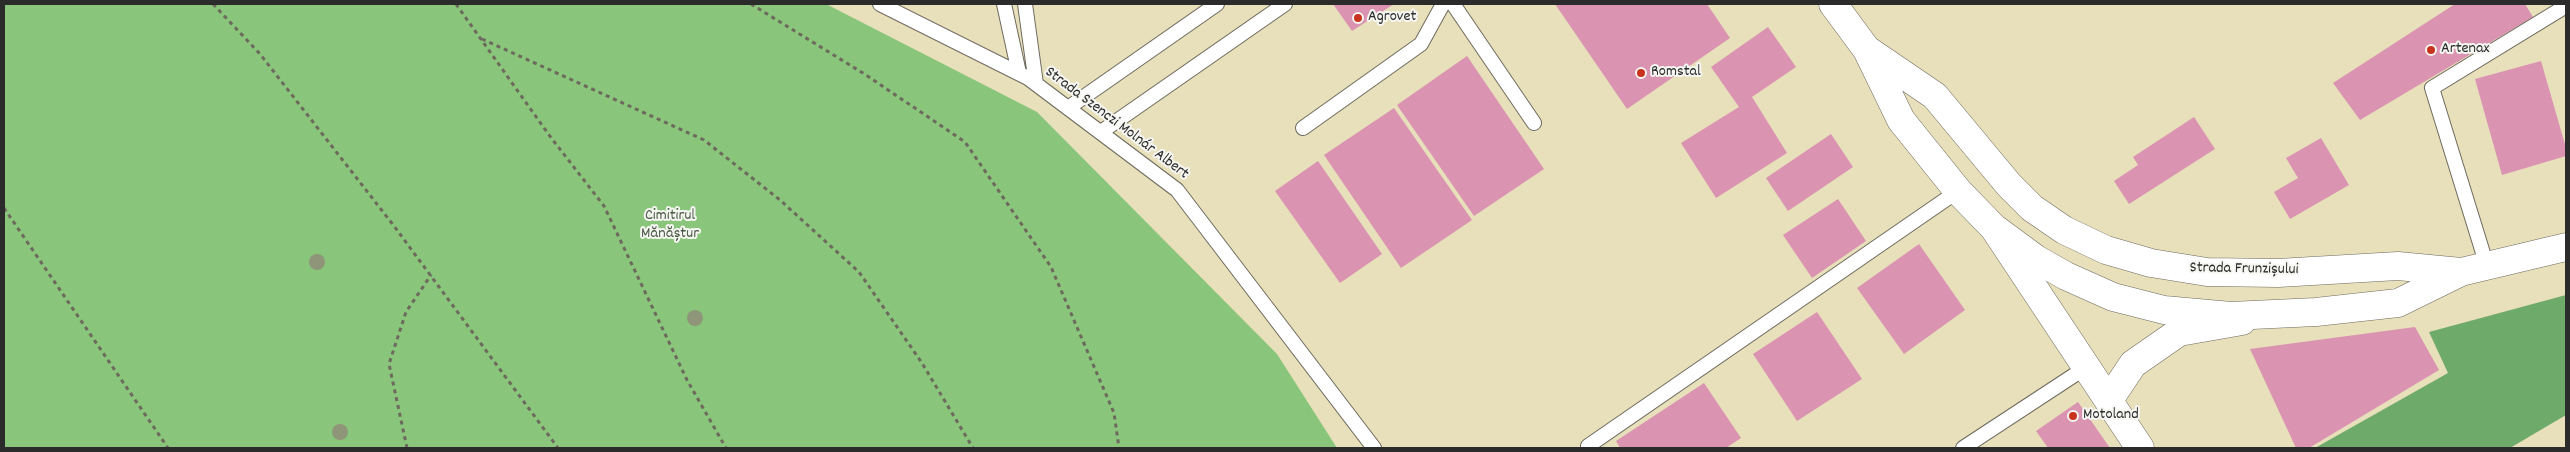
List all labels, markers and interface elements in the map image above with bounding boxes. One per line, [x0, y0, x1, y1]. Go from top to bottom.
place label: Agrovet [1368, 8, 1416, 28]
marker: Agrovet [1352, 12, 1364, 24]
place label: Artenax [2441, 40, 2489, 60]
marker: Artenax [2425, 44, 2437, 56]
place label: Romstal [1651, 63, 1701, 83]
street label: Strada Szenczi Molnár Albert [1040, 64, 1192, 184]
marker: Romstal [1635, 67, 1647, 79]
park label: Cimitirul Mănăștur [641, 207, 699, 245]
street label: Strada Frunzișului [2189, 259, 2299, 281]
place label: Motoland [2083, 406, 2139, 426]
marker: Motoland [2067, 410, 2079, 422]

